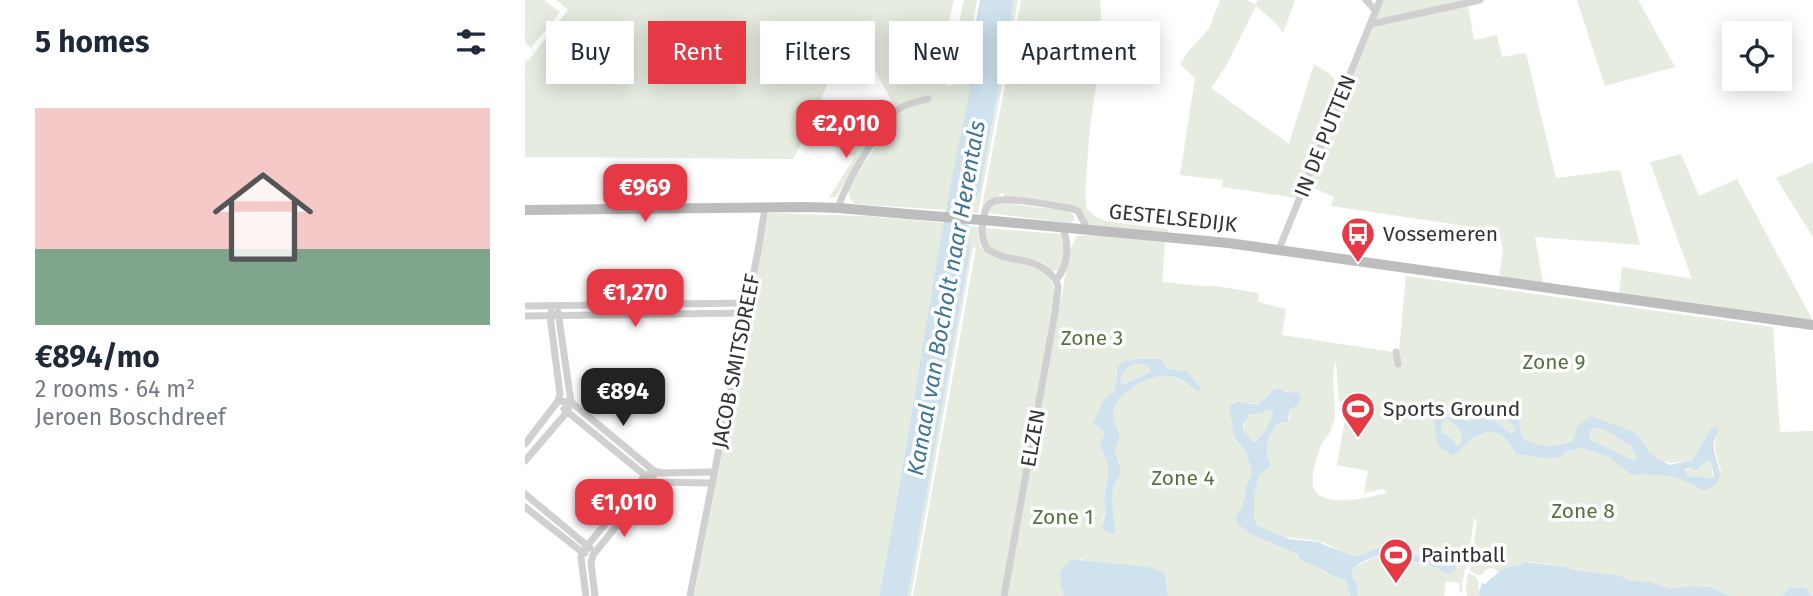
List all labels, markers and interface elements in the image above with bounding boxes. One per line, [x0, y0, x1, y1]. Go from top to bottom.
chip: Buy [546, 21, 634, 84]
chip: Rent [648, 21, 746, 84]
chip: Filters [760, 21, 875, 84]
chip: New [889, 21, 983, 84]
chip: Apartment [997, 21, 1160, 84]
map controls [1722, 21, 1792, 91]
button: locate [1722, 21, 1792, 91]
icon: filters [452, 23, 490, 61]
text: 5 homes [35, 24, 149, 60]
street label: IN DE PUTTEN [1289, 71, 1361, 201]
pin: €2,010 [789, 100, 903, 160]
text: €2,010 [812, 109, 880, 137]
water label: Kanaal van Bocholt naar Herentals [901, 118, 991, 478]
icon: home [200, 154, 326, 280]
pin: €969 [604, 164, 686, 224]
text: €969 [619, 173, 671, 201]
street label: GESTELSEDIJK [1108, 198, 1239, 238]
bus stop icon: Vossemeren [1339, 215, 1377, 264]
place label: Vossemeren [1383, 221, 1498, 247]
pin: €1,270 [578, 270, 692, 329]
street label: JACOB SMITSDREEF [706, 272, 766, 450]
text: €1,270 [603, 278, 667, 306]
park label: Zone 3 [1061, 325, 1123, 351]
text: €894/mo [35, 339, 160, 375]
park label: Zone 9 [1522, 349, 1586, 375]
pin: €894 [582, 368, 664, 428]
text: 2 rooms · 64 m² [35, 375, 195, 403]
text: €894 [597, 377, 649, 405]
sports icon: Sports Ground [1339, 390, 1377, 439]
place label: Sports Ground [1383, 396, 1520, 422]
text: Jeroen Boschdreef [35, 403, 226, 431]
street label: ELZEN [1015, 407, 1051, 469]
park label: Zone 4 [1151, 465, 1215, 491]
pin: €1,010 [567, 480, 681, 539]
text: €1,010 [591, 488, 657, 516]
park label: Zone 8 [1551, 498, 1615, 524]
park label: Zone 1 [1032, 504, 1094, 530]
sports icon: Paintball [1377, 536, 1415, 585]
place label: Paintball [1421, 542, 1505, 568]

